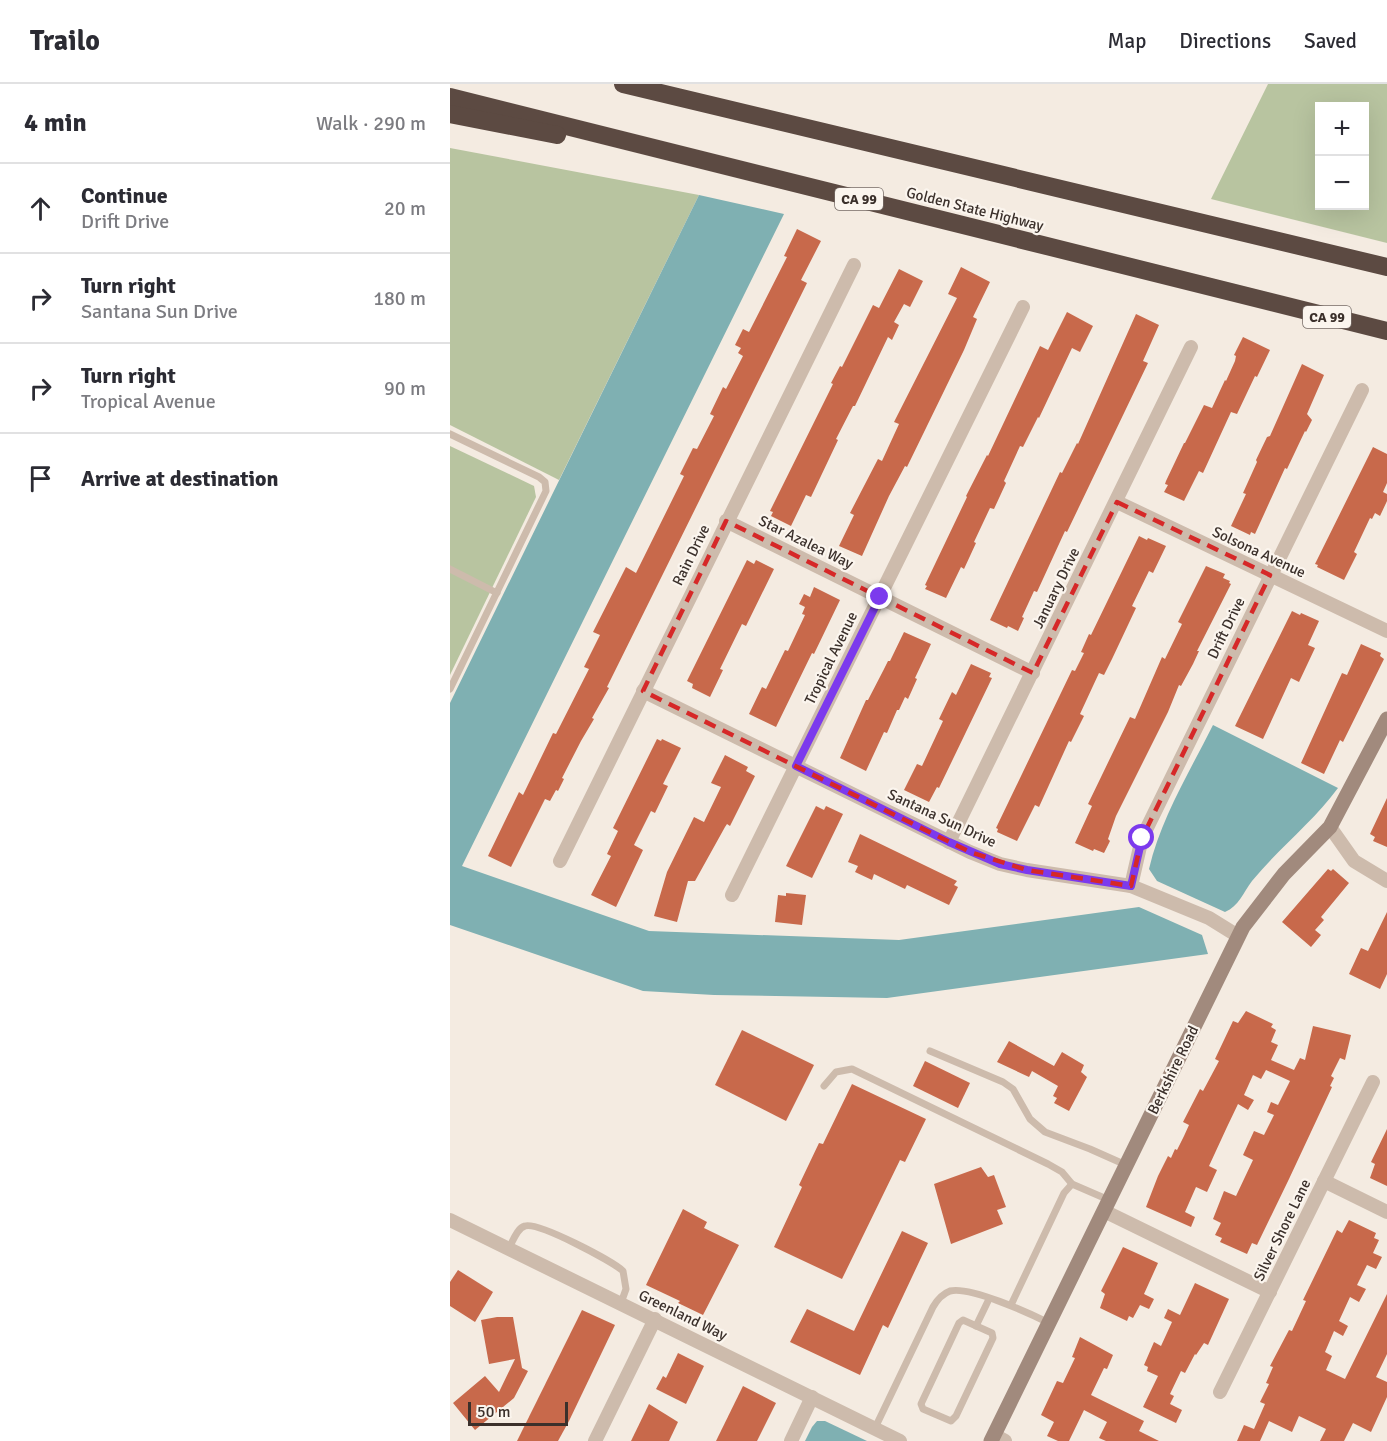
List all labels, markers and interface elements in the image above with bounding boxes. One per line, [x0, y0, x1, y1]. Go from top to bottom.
text: Trailo [30, 24, 100, 58]
text: Map [1108, 28, 1146, 54]
text: Directions [1179, 28, 1271, 54]
text: Saved [1304, 28, 1357, 54]
map controls [1315, 102, 1369, 210]
button: + [1315, 102, 1369, 156]
text: 4 min [24, 107, 87, 139]
text: Walk · 290 m [316, 111, 426, 136]
button: − [1315, 156, 1369, 210]
text: Continue [81, 182, 168, 209]
street label: Golden State Highway [905, 183, 1045, 235]
road number: CA 99 [835, 188, 883, 210]
icon: ahead [24, 192, 57, 225]
text: 20 m [384, 196, 426, 221]
text: Drift Drive [81, 209, 169, 234]
text: Turn right [81, 272, 176, 299]
icon: right [24, 282, 57, 315]
text: 180 m [373, 286, 426, 311]
text: Santana Sun Drive [81, 299, 238, 324]
road number: CA 99 [1303, 306, 1351, 328]
text: Turn right [81, 362, 176, 389]
icon: right [24, 372, 57, 405]
text: 90 m [384, 376, 426, 401]
text: Tropical Avenue [81, 389, 216, 414]
icon: arrive [24, 462, 57, 495]
text: Arrive at destination [81, 465, 278, 492]
street label: Star Azalea Way [756, 511, 856, 573]
street label: Rain Drive [669, 522, 713, 588]
street label: Solsona Avenue [1209, 523, 1309, 581]
street label: January Drive [1029, 545, 1083, 631]
route end [866, 583, 892, 609]
street label: Drift Drive [1203, 594, 1249, 662]
street label: Tropical Avenue [801, 609, 861, 707]
street label: Santana Sun Drive [885, 785, 999, 851]
route start [1128, 824, 1154, 850]
street label: Berkshire Road [1144, 1023, 1202, 1117]
street label: Silver Shore Lane [1250, 1176, 1314, 1284]
street label: Greenland Way [636, 1286, 730, 1344]
scale bar [468, 1399, 568, 1426]
text: 50 m [477, 1402, 511, 1422]

